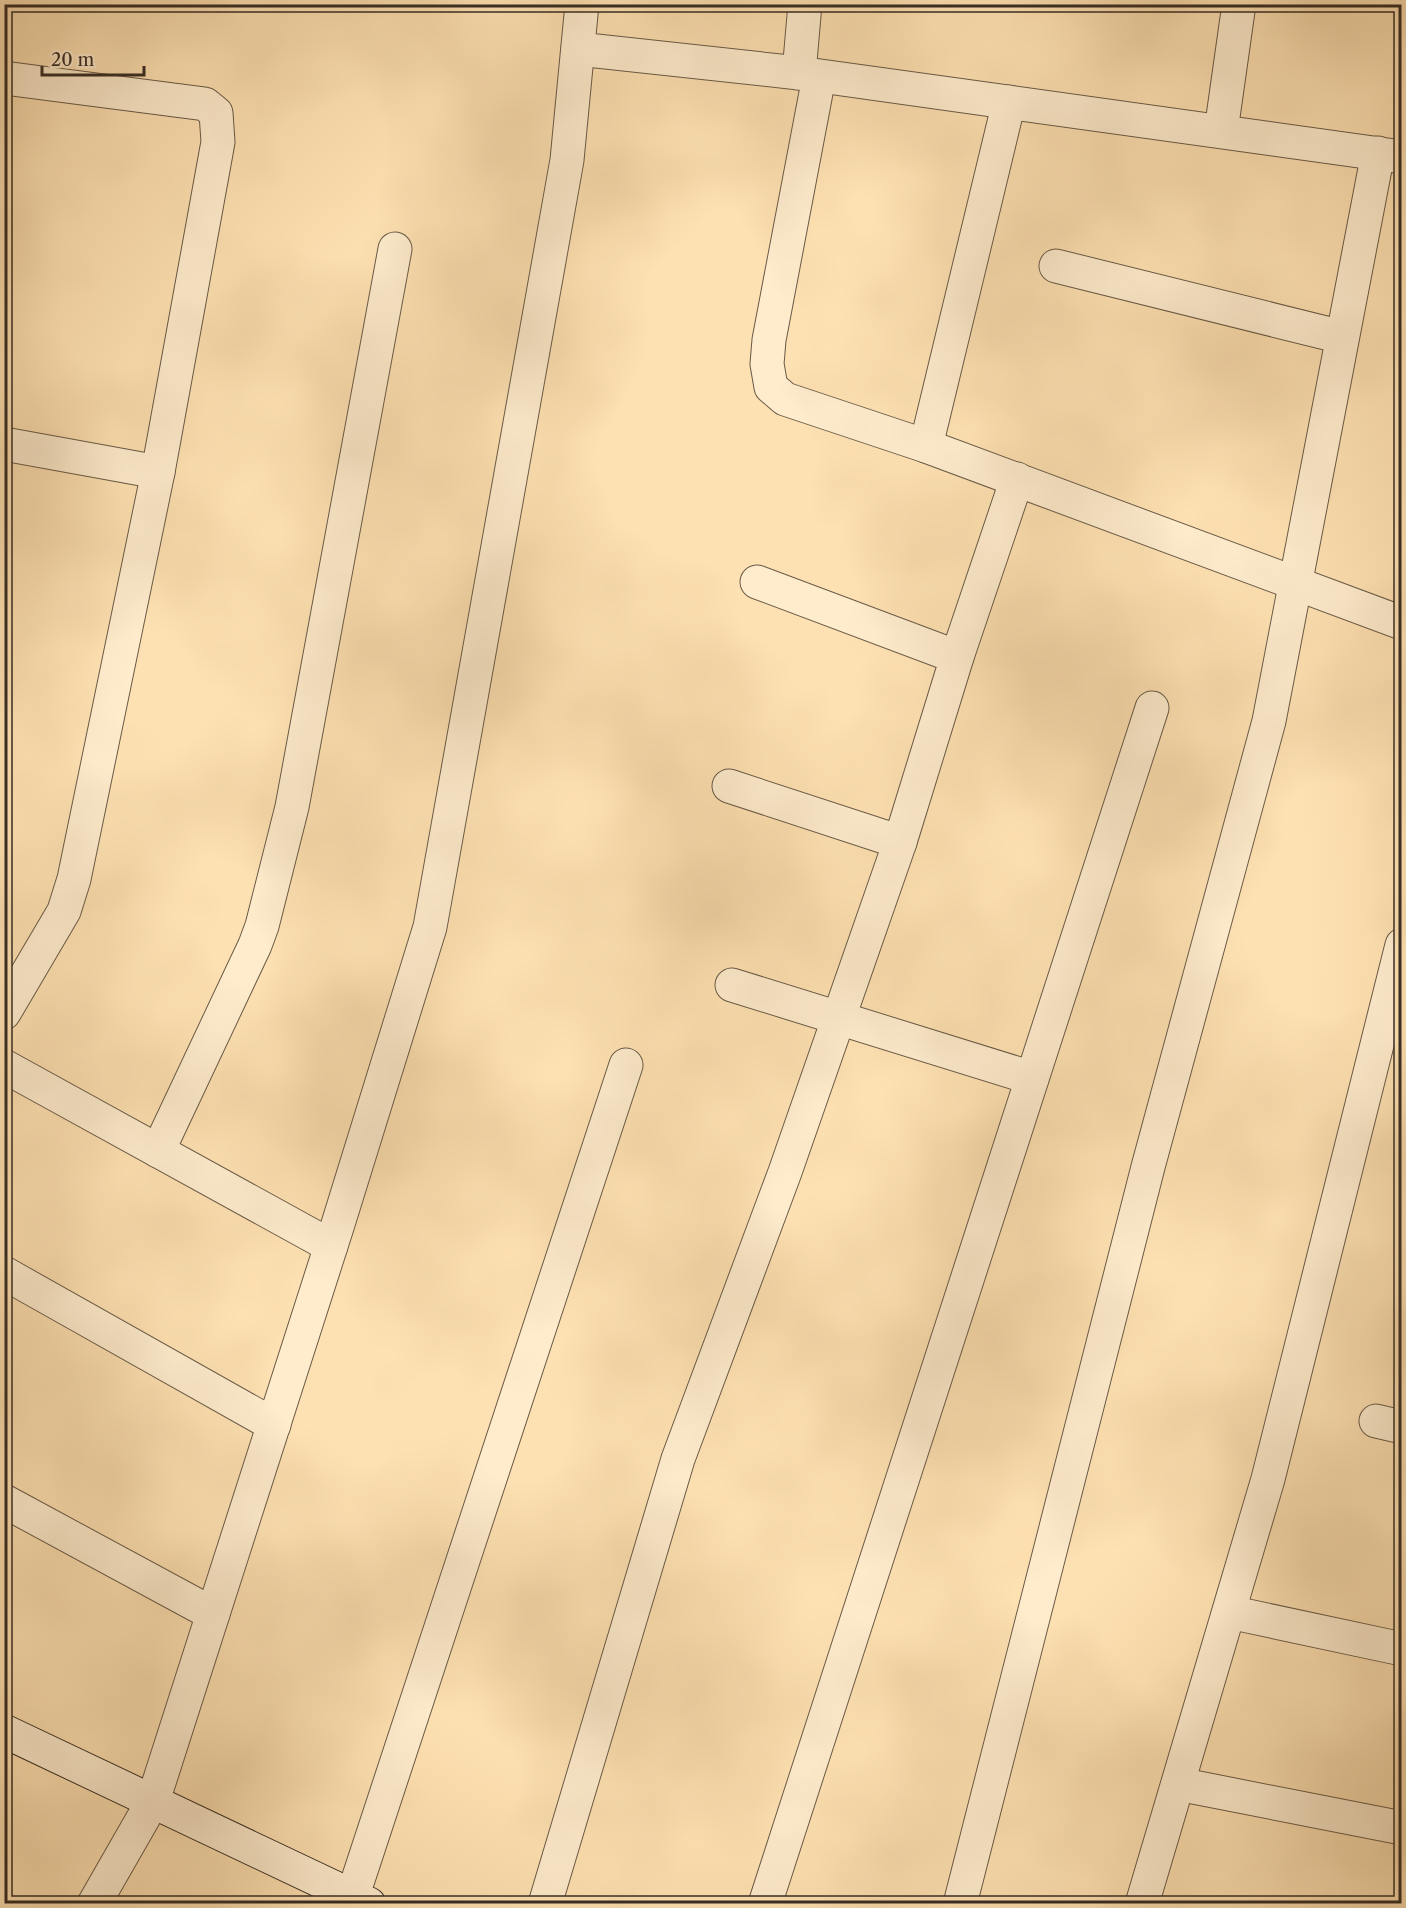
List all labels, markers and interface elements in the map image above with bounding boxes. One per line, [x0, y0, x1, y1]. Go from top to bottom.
scale bar [42, 39, 144, 77]
text: 20 m [51, 49, 95, 71]

